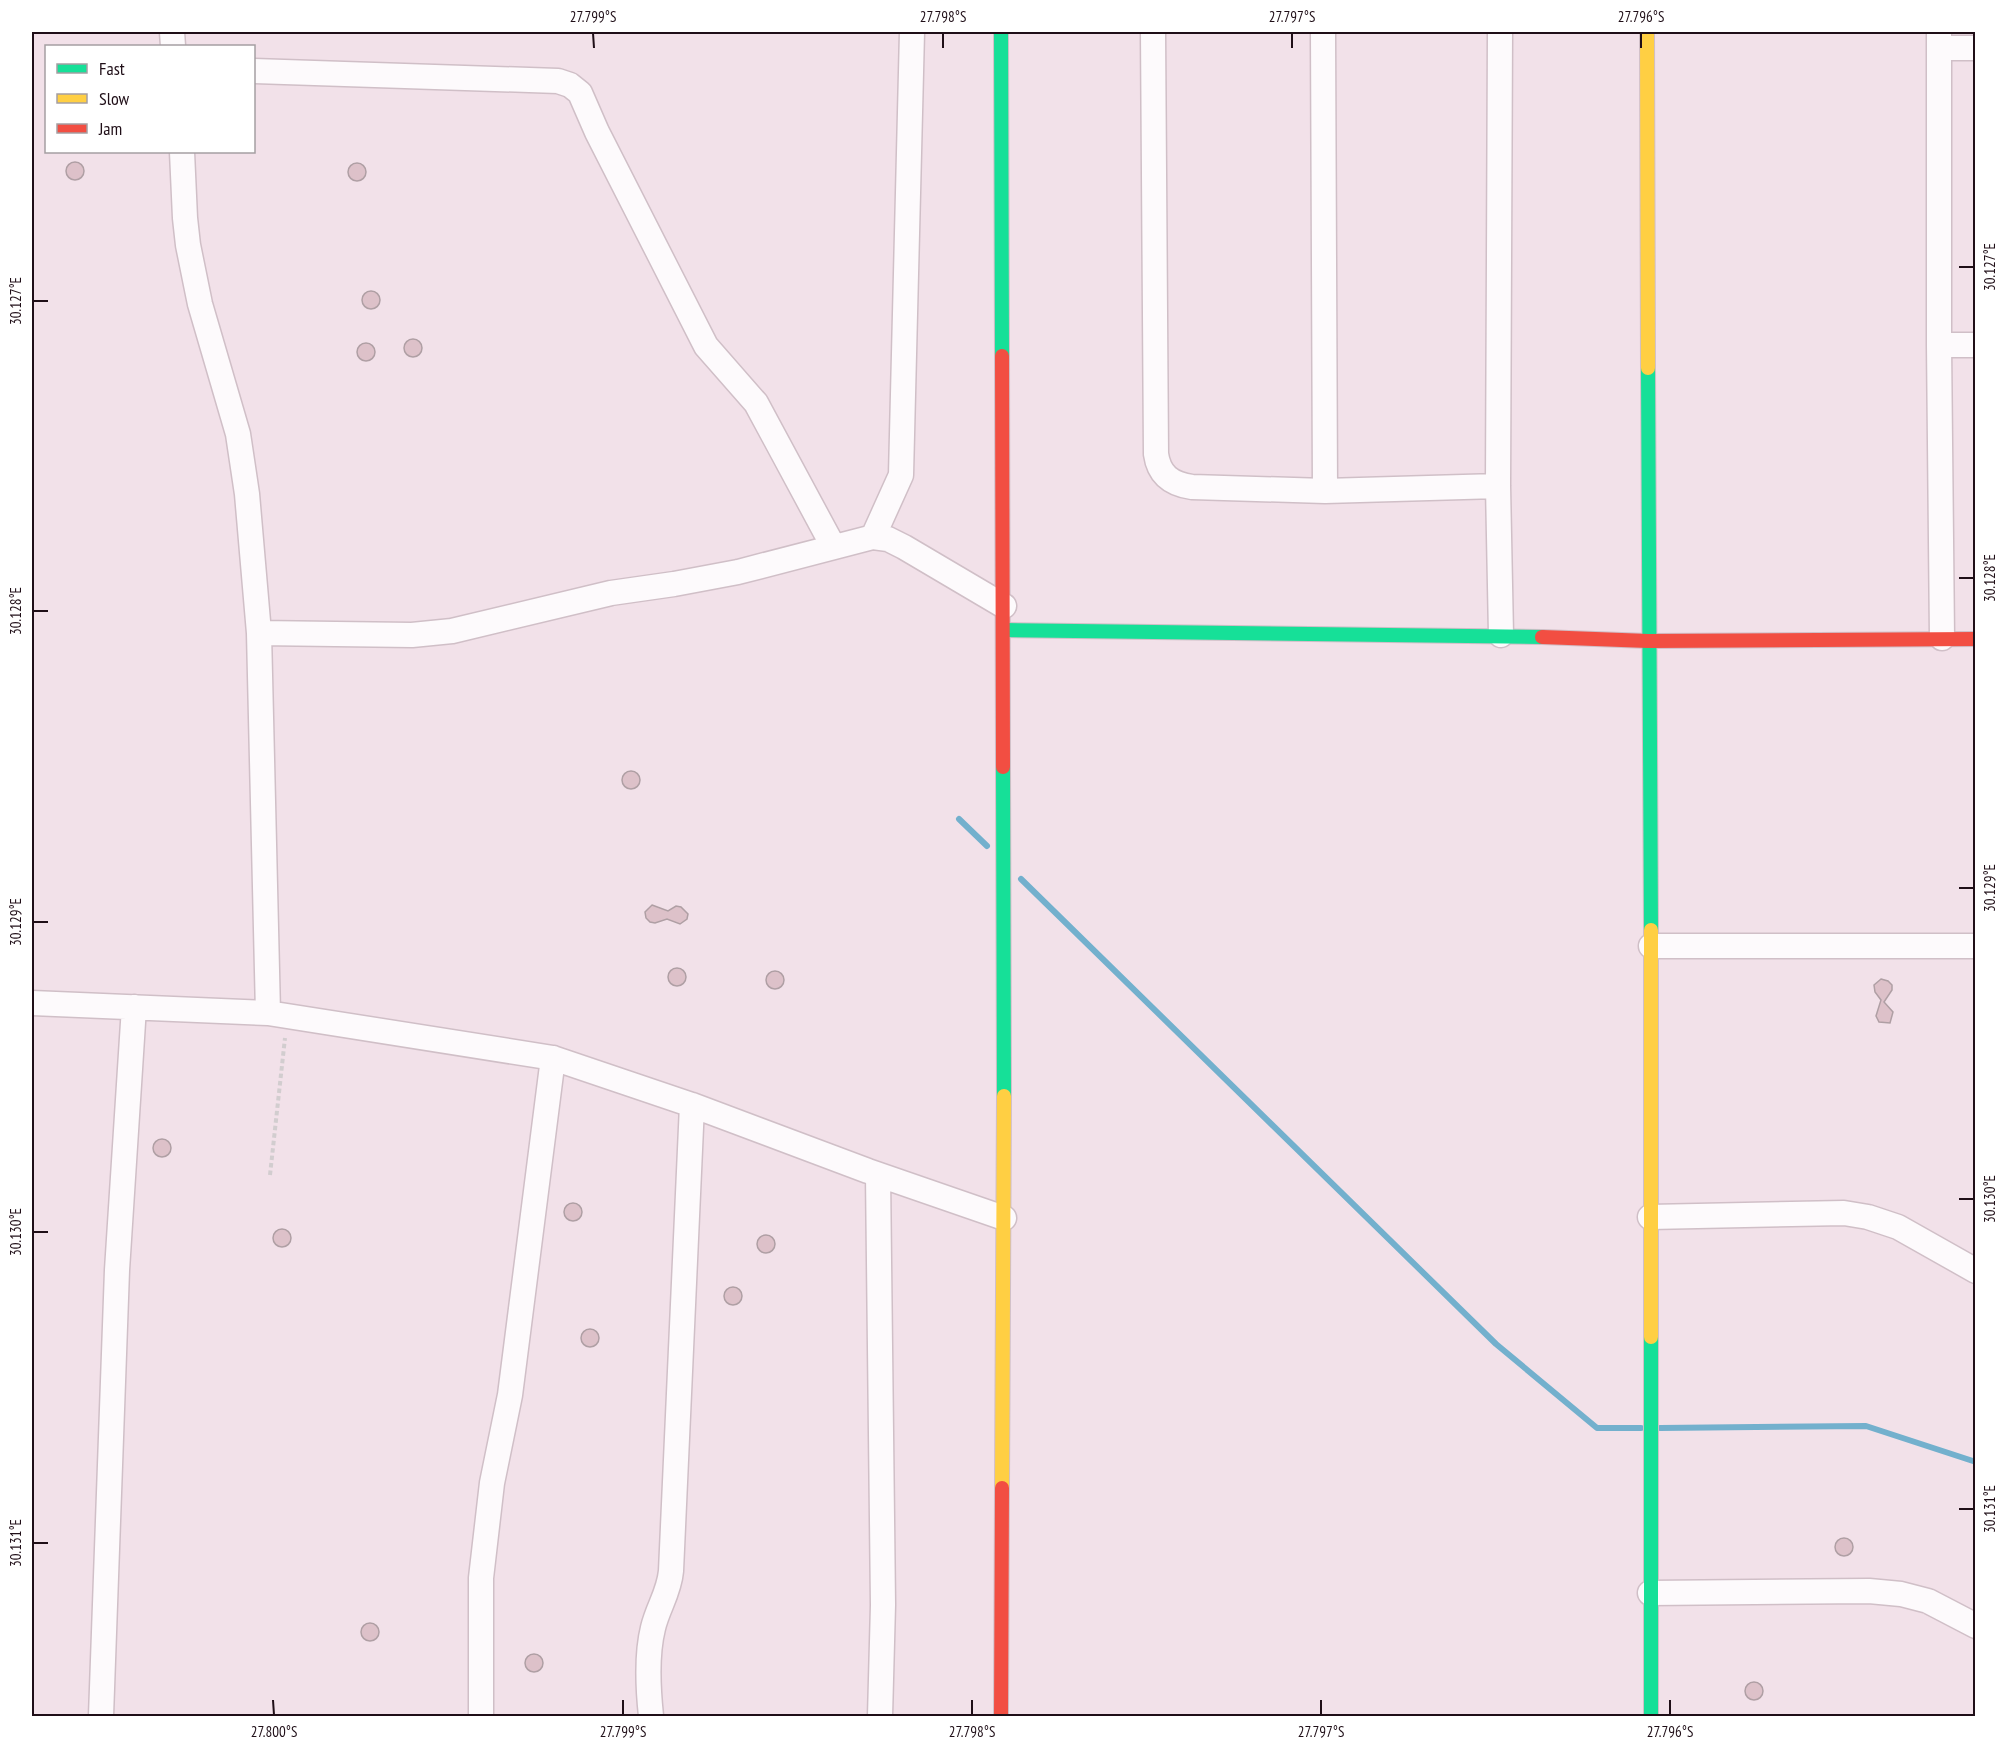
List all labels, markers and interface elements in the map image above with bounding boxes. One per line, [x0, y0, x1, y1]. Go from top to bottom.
text: 27.799°S [570, 7, 616, 26]
text: 27.798°S [920, 7, 966, 26]
text: 27.797°S [1269, 7, 1315, 26]
text: 27.796°S [1618, 7, 1664, 26]
legend [45, 45, 255, 153]
text: Fast [99, 57, 125, 80]
text: Slow [99, 87, 130, 110]
text: Jam [98, 117, 122, 140]
text: 30.127°E [1980, 243, 1999, 291]
text: 30.127°E [6, 277, 25, 325]
text: 30.128°E [1980, 554, 1999, 602]
text: 30.128°E [6, 587, 25, 635]
text: 30.129°E [1980, 864, 1999, 912]
text: 30.129°E [6, 898, 25, 946]
text: 30.130°E [1980, 1175, 1999, 1223]
text: 30.130°E [6, 1208, 25, 1256]
text: 30.131°E [1980, 1485, 1999, 1533]
text: 30.131°E [6, 1519, 25, 1567]
text: 27.800°S [251, 1722, 297, 1741]
text: 27.799°S [600, 1722, 646, 1741]
text: 27.798°S [949, 1722, 995, 1741]
text: 27.797°S [1298, 1722, 1344, 1741]
text: 27.796°S [1647, 1722, 1693, 1741]

